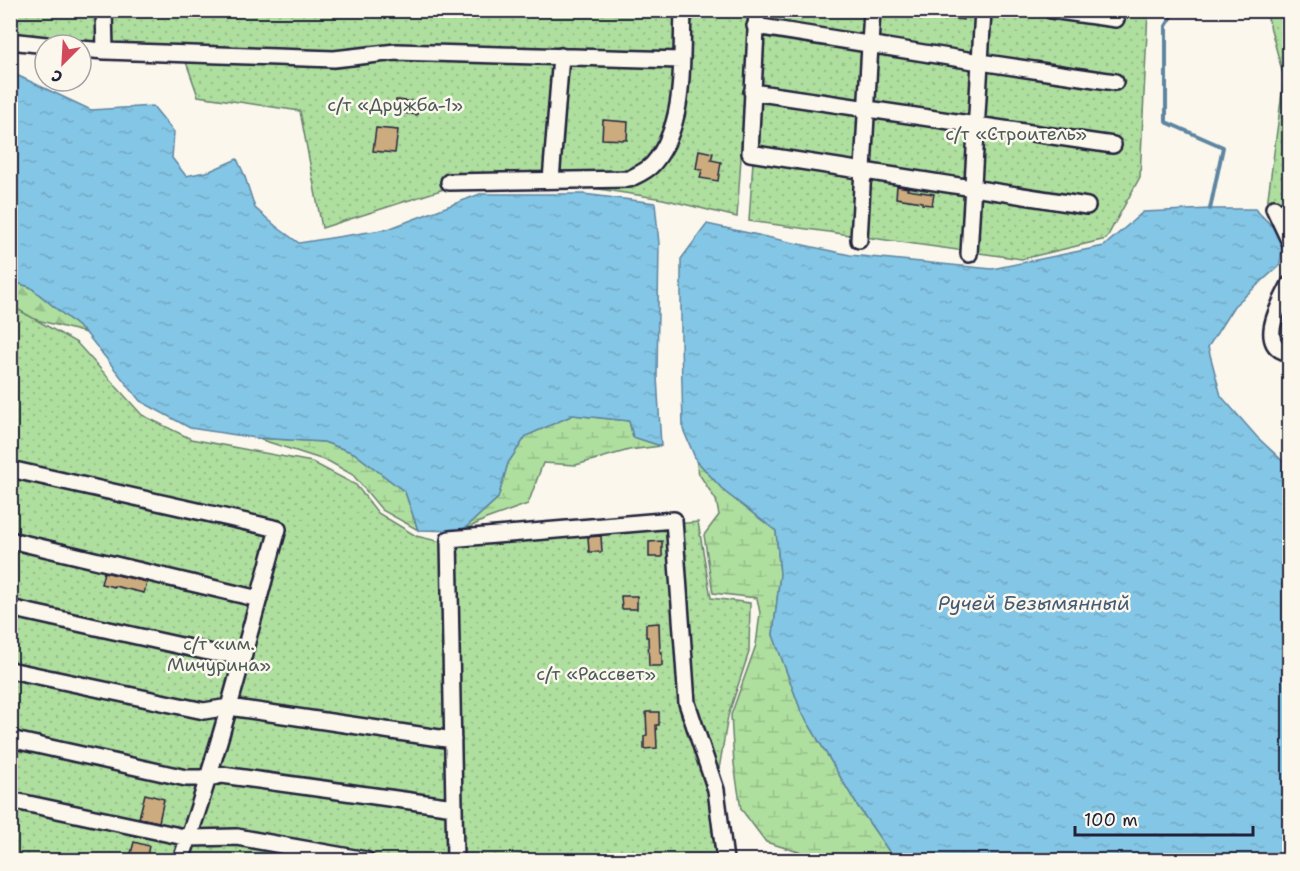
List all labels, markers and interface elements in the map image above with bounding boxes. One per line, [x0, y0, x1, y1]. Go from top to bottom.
north arrow [33, 33, 93, 93]
text: С [48, 65, 66, 88]
park label: с/т «Дружба-1» [327, 93, 463, 117]
park label: с/т «Строитель» [945, 122, 1087, 146]
water label: Ручей Безымянный [938, 590, 1130, 616]
park label: с/т «им. Мичурина» [167, 632, 271, 677]
park label: с/т «Рассвет» [536, 662, 656, 686]
scale bar [1075, 799, 1254, 837]
text: 100 m [1084, 808, 1138, 832]

